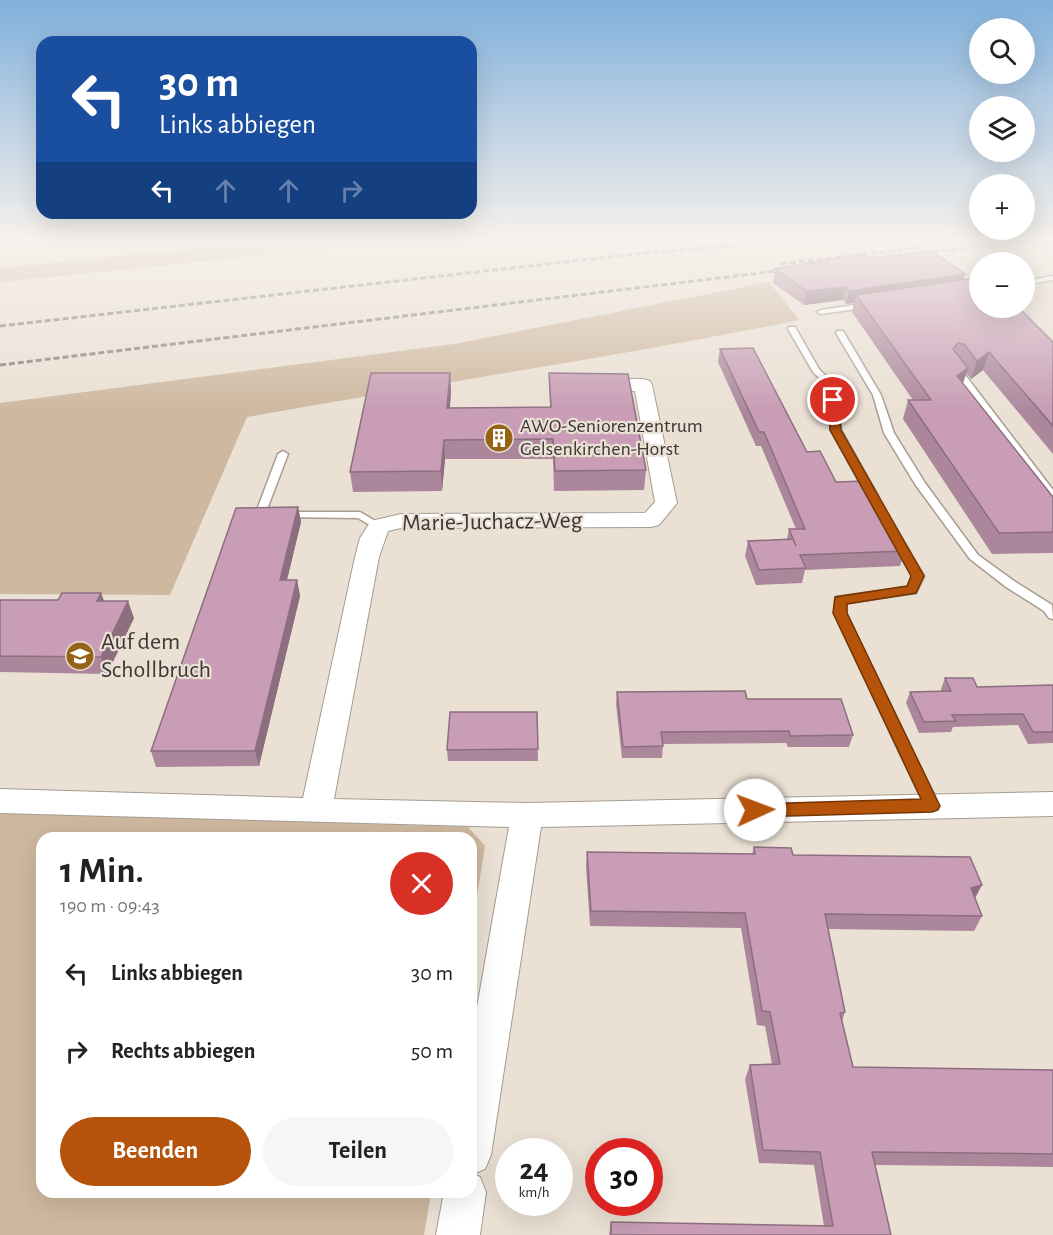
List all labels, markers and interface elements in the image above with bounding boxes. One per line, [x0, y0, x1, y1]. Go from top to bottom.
map controls [969, 18, 1035, 318]
button: search [969, 18, 1035, 84]
icon: left [60, 60, 138, 138]
text: 30 m [159, 62, 239, 104]
button: layers [969, 96, 1035, 162]
text: Links abbiegen [159, 111, 316, 138]
icon: left [146, 174, 179, 207]
icon: ahead [209, 174, 242, 207]
icon: ahead [272, 174, 305, 207]
icon: right [335, 174, 368, 207]
button: + [969, 174, 1035, 240]
button: − [969, 252, 1035, 318]
pin [807, 374, 858, 425]
icon: arrive [816, 383, 849, 416]
place label: AWO-Seniorenzentrum Gelsenkirchen-Horst [520, 416, 703, 459]
building icon: AWO-Seniorenzentrum Gelsenkirchen-Horst [483, 422, 515, 454]
street label: Marie-Juchacz-Weg [402, 508, 583, 536]
place label: Auf dem Schollbruch [101, 630, 211, 682]
school or university icon: Auf dem Schollbruch [64, 640, 96, 672]
position arrow [723, 778, 787, 842]
button: close [390, 852, 453, 915]
text: 1 Min. [60, 853, 144, 889]
text: 190 m · 09:43 [60, 896, 160, 916]
icon: left [60, 957, 93, 990]
text: Links abbiegen [111, 962, 243, 984]
text: 30 m [411, 962, 453, 984]
icon: right [60, 1035, 93, 1068]
text: Rechts abbiegen [111, 1040, 255, 1062]
text: 50 m [411, 1040, 453, 1062]
button: Beenden [60, 1117, 251, 1186]
button: Teilen [263, 1117, 453, 1186]
speed limit sign: 30 [585, 1138, 663, 1216]
text: 24 [519, 1155, 549, 1185]
text: km/h [519, 1185, 549, 1200]

